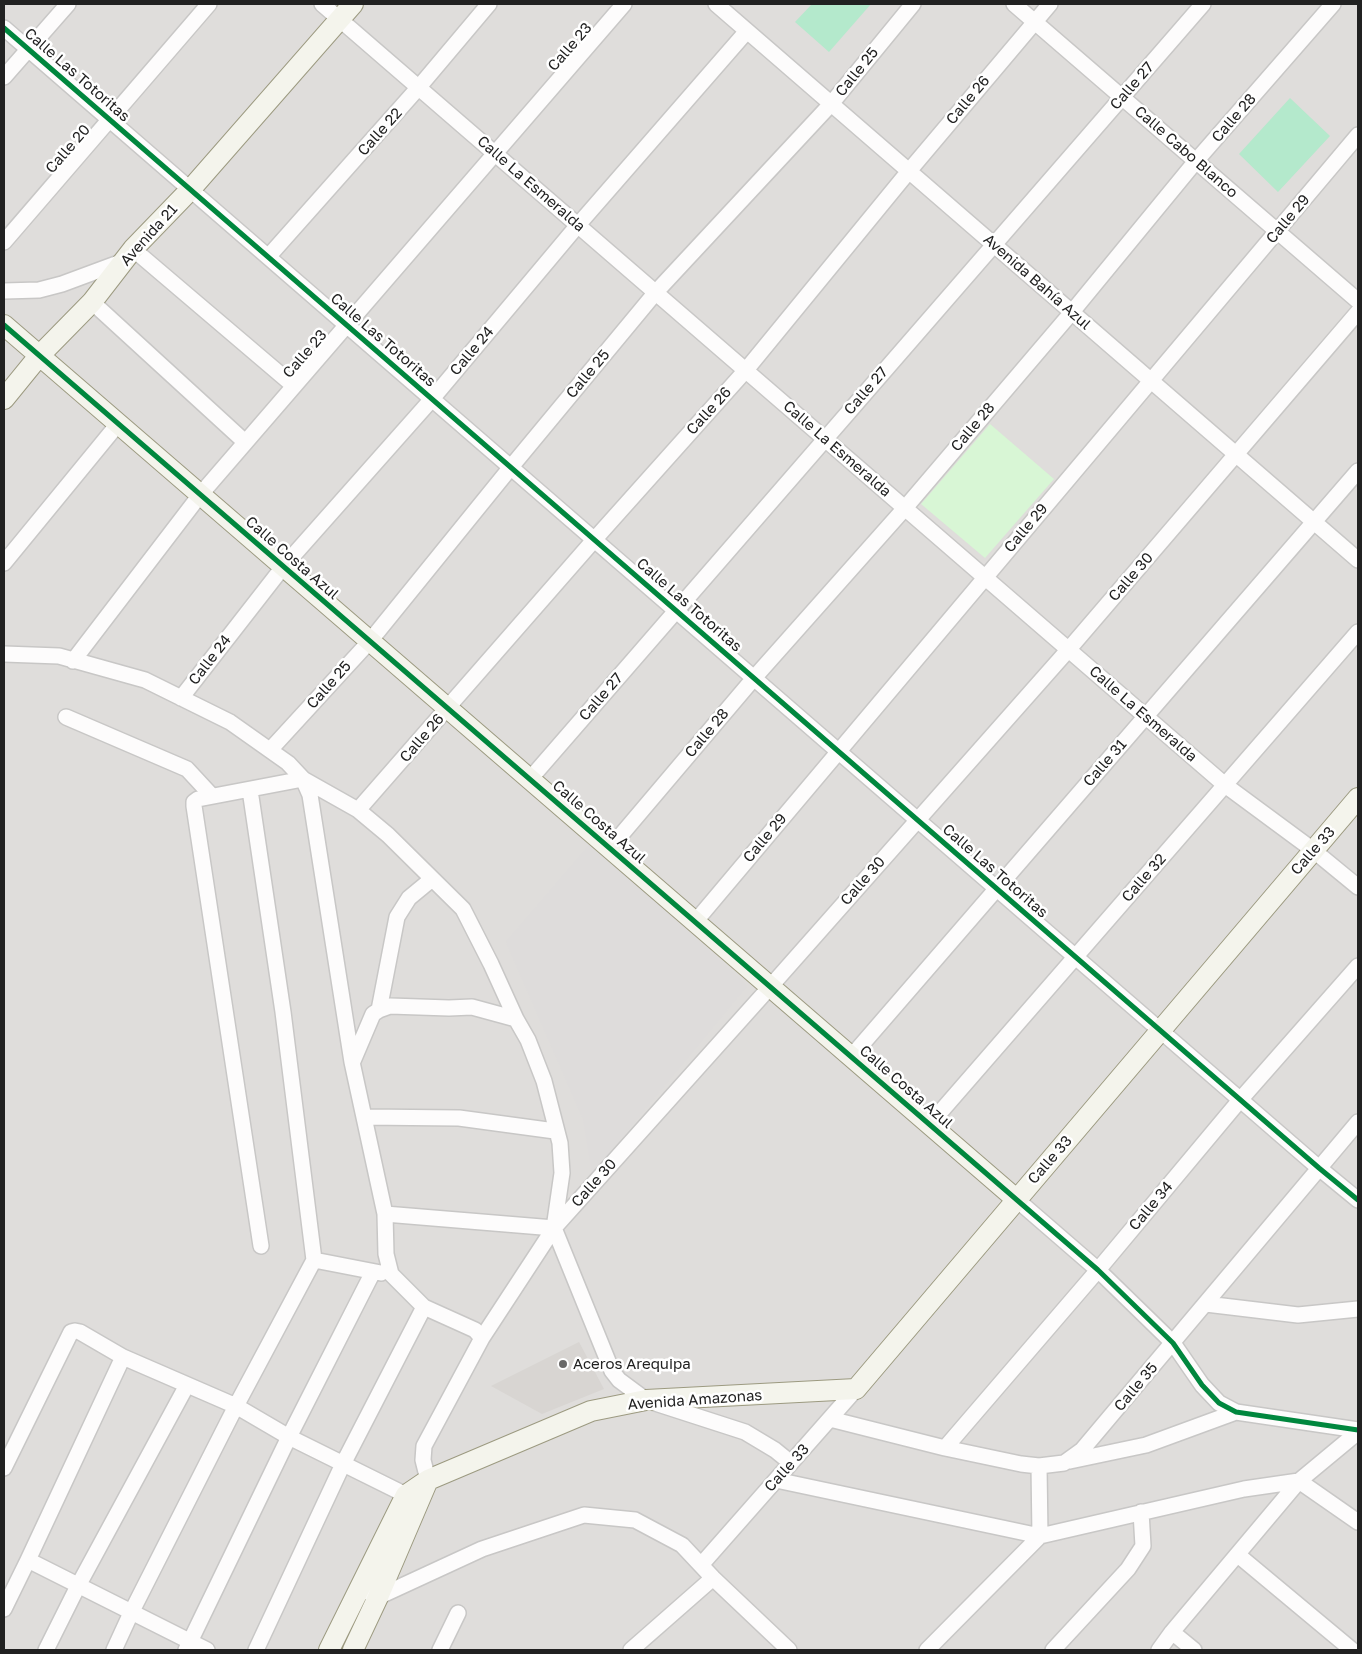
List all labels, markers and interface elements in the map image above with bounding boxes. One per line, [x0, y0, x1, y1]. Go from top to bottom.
street label: Calle 23 [544, 19, 596, 75]
street label: Calle Las Totoritas [21, 24, 133, 126]
street label: Calle 25 [832, 44, 882, 100]
street label: Calle 27 [1106, 59, 1158, 113]
street label: Calle 26 [942, 72, 994, 128]
street label: Calle 28 [1208, 90, 1260, 146]
street label: Calle Cabo Blanco [1131, 102, 1241, 202]
street label: Calle 22 [354, 104, 406, 160]
street label: Calle 20 [42, 121, 94, 177]
street label: Calle La Esmeralda [473, 132, 589, 236]
street label: Calle 29 [1262, 191, 1314, 247]
street label: Avenida 21 [117, 201, 181, 269]
street label: Avenida Bahía Azul [980, 230, 1094, 334]
street label: Calle Las Totoritas [327, 289, 439, 391]
street label: Calle 24 [446, 323, 498, 379]
street label: Calle 23 [279, 326, 331, 382]
street label: Calle 25 [562, 346, 614, 402]
street label: Calle 27 [840, 364, 892, 418]
street label: Calle 26 [683, 383, 735, 439]
street label: Calle La Esmeralda [779, 397, 895, 501]
street label: Calle 28 [947, 399, 999, 455]
street label: Calle 29 [1000, 500, 1052, 556]
street label: Calle Costa Azul [242, 513, 342, 603]
street label: Calle 30 [1105, 549, 1157, 605]
street label: Calle Las Totoritas [633, 554, 745, 656]
street label: Calle 24 [185, 631, 235, 689]
street label: Calle 25 [303, 657, 355, 713]
street label: Calle La Esmeralda [1085, 662, 1201, 766]
street label: Calle 27 [575, 670, 627, 724]
street label: Calle 28 [681, 705, 733, 761]
street label: Calle 26 [396, 710, 448, 766]
street label: Calle 31 [1080, 736, 1130, 790]
street label: Calle Costa Azul [549, 777, 649, 867]
street label: Calle 29 [739, 810, 791, 866]
street label: Calle Las Totoritas [939, 820, 1051, 922]
street label: Calle 33 [1287, 823, 1339, 879]
street label: Calle 32 [1118, 850, 1170, 906]
street label: Calle 30 [837, 853, 889, 909]
street label: Calle Costa Azul [856, 1042, 956, 1132]
street label: Calle 33 [1024, 1132, 1076, 1188]
street label: Calle 30 [568, 1155, 620, 1211]
street label: Calle 34 [1125, 1178, 1177, 1234]
place label: Aceros Arequipa [573, 1355, 691, 1373]
marker: Aceros Arequipa [557, 1358, 569, 1370]
street label: Calle 35 [1110, 1359, 1162, 1415]
street label: Avenida Amazonas [627, 1386, 763, 1414]
street label: Calle 33 [761, 1440, 813, 1496]

